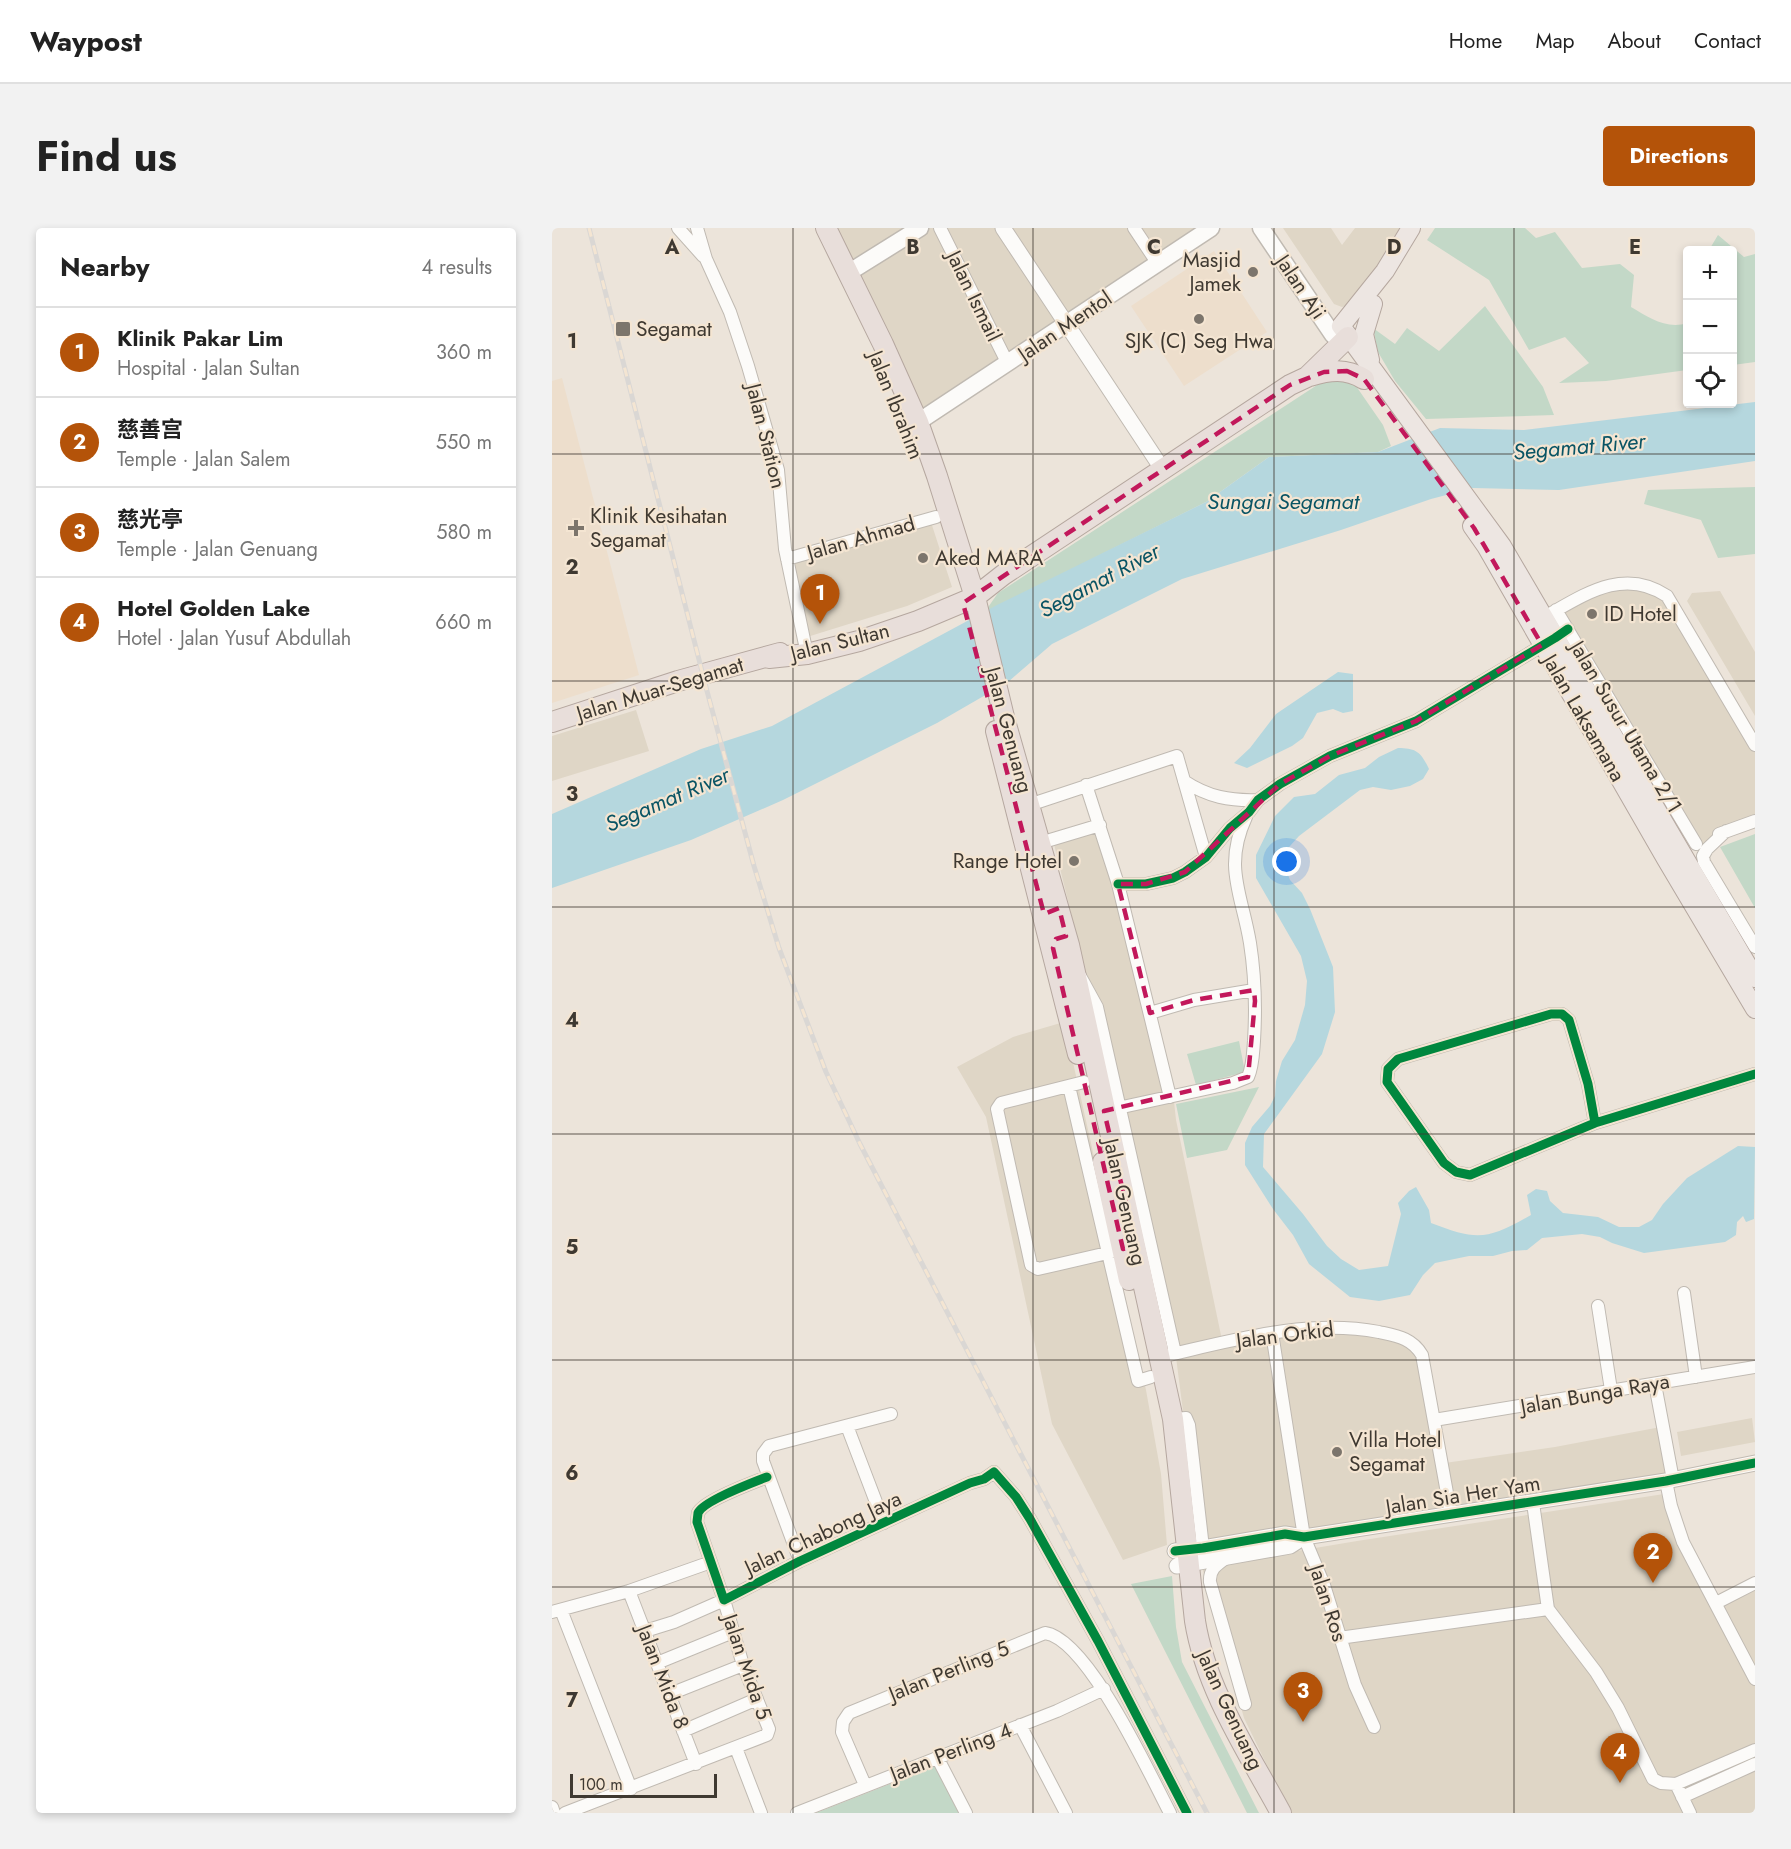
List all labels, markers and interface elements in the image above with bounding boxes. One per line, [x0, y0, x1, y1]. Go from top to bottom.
text: Waypost [30, 21, 142, 62]
text: Home [1449, 26, 1502, 56]
text: Map [1535, 26, 1575, 56]
text: About [1608, 26, 1661, 56]
text: Contact [1694, 26, 1761, 56]
text: Find us [36, 126, 177, 187]
button: Directions [1603, 126, 1755, 186]
text: A [664, 233, 680, 262]
text: B [906, 233, 920, 262]
text: C [1147, 233, 1161, 262]
text: D [1387, 233, 1401, 262]
text: E [1629, 233, 1641, 262]
street label: Jalan Ismail [938, 243, 1009, 347]
place label: Masjid Jamek [1183, 245, 1242, 299]
street label: Jalan Aji [1267, 246, 1334, 325]
map controls [1683, 246, 1737, 408]
button: + [1683, 246, 1737, 300]
text: Nearby [60, 248, 149, 286]
text: 4 results [421, 253, 492, 282]
marker: Masjid Jamek [1246, 265, 1260, 279]
street label: Jalan Mentol [1010, 283, 1118, 370]
button: − [1683, 300, 1737, 354]
marker: SJK (C) Seg Hwa [1192, 312, 1206, 326]
place label: Segamat [636, 314, 712, 344]
marker: Segamat [614, 320, 632, 338]
text: Klinik Pakar Lim [117, 322, 283, 354]
place label: SJK (C) Seg Hwa [1125, 326, 1273, 356]
text: 1 [567, 327, 577, 356]
text: 1 [74, 338, 85, 367]
text: 360 m [436, 338, 492, 367]
street label: Jalan Ibrahim [859, 343, 931, 464]
text: Hospital · Jalan Sultan [117, 354, 300, 383]
button: locate [1683, 354, 1737, 408]
street label: Jalan Station [738, 378, 794, 492]
text: 慈善宫 [117, 413, 183, 445]
water label: Segamat River [1512, 424, 1648, 468]
text: 2 [73, 428, 86, 457]
text: 550 m [436, 428, 492, 457]
text: Temple · Jalan Salem [117, 445, 291, 474]
water label: Sungai Segamat [1207, 485, 1361, 517]
place label: Klinik Kesihatan Segamat [590, 501, 727, 555]
text: 慈光亭 [117, 503, 183, 535]
street label: Jalan Ahmad [801, 508, 918, 569]
text: 3 [73, 518, 86, 547]
text: 580 m [436, 518, 492, 547]
marker: Klinik Kesihatan Segamat [567, 519, 585, 537]
water label: Segamat River [1033, 534, 1166, 625]
text: Temple · Jalan Genuang [117, 535, 318, 564]
place label: Aked MARA [935, 543, 1043, 573]
marker: Aked MARA [916, 551, 930, 565]
text: 2 [565, 553, 579, 582]
pin: 1 [800, 574, 840, 624]
text: Hotel Golden Lake [117, 592, 310, 624]
place label: ID Hotel [1604, 599, 1677, 629]
marker: ID Hotel [1585, 607, 1599, 621]
text: 4 [73, 608, 86, 637]
text: 660 m [435, 608, 492, 637]
street label: Jalan Sultan [784, 615, 893, 669]
text: Hotel · Jalan Yusuf Abdullah [117, 624, 351, 653]
street label: Jalan Susur Utama 2/1 [1561, 633, 1689, 819]
street label: Jalan Laksamana [1534, 646, 1633, 787]
street label: Jalan Muar-Segamat [570, 649, 747, 730]
street label: Jalan Genuang [977, 661, 1040, 796]
water label: Segamat River [600, 758, 736, 840]
text: 3 [566, 780, 578, 809]
place label: Range Hotel [953, 846, 1062, 876]
your location [1272, 847, 1301, 876]
marker: Range Hotel [1067, 854, 1081, 868]
text: 4 [565, 1006, 579, 1035]
street label: Jalan Genuang [1095, 1133, 1154, 1269]
text: 5 [566, 1233, 579, 1262]
street label: Jalan Orkid [1232, 1314, 1335, 1356]
street label: Jalan Bunga Raya [1515, 1366, 1672, 1422]
place label: Villa Hotel Segamat [1349, 1425, 1442, 1479]
marker: Villa Hotel Segamat [1330, 1445, 1344, 1459]
text: 6 [565, 1459, 579, 1488]
street label: Jalan Sia Her Yam [1381, 1468, 1543, 1523]
street label: Jalan Chabong Jaya [737, 1483, 906, 1584]
pin: 2 [1634, 1534, 1672, 1583]
street label: Jalan Ros [1301, 1558, 1354, 1645]
street label: Jalan Mida 5 [714, 1607, 779, 1724]
street label: Jalan Mida 8 [628, 1618, 697, 1734]
street label: Jalan Perling 5 [881, 1633, 1014, 1710]
street label: Jalan Genuang [1188, 1642, 1271, 1775]
pin: 3 [1284, 1672, 1323, 1722]
text: 7 [566, 1686, 579, 1715]
street label: Jalan Perling 4 [883, 1715, 1016, 1790]
pin: 4 [1600, 1734, 1640, 1783]
scale bar [570, 1771, 717, 1798]
text: 100 m [579, 1773, 623, 1796]

